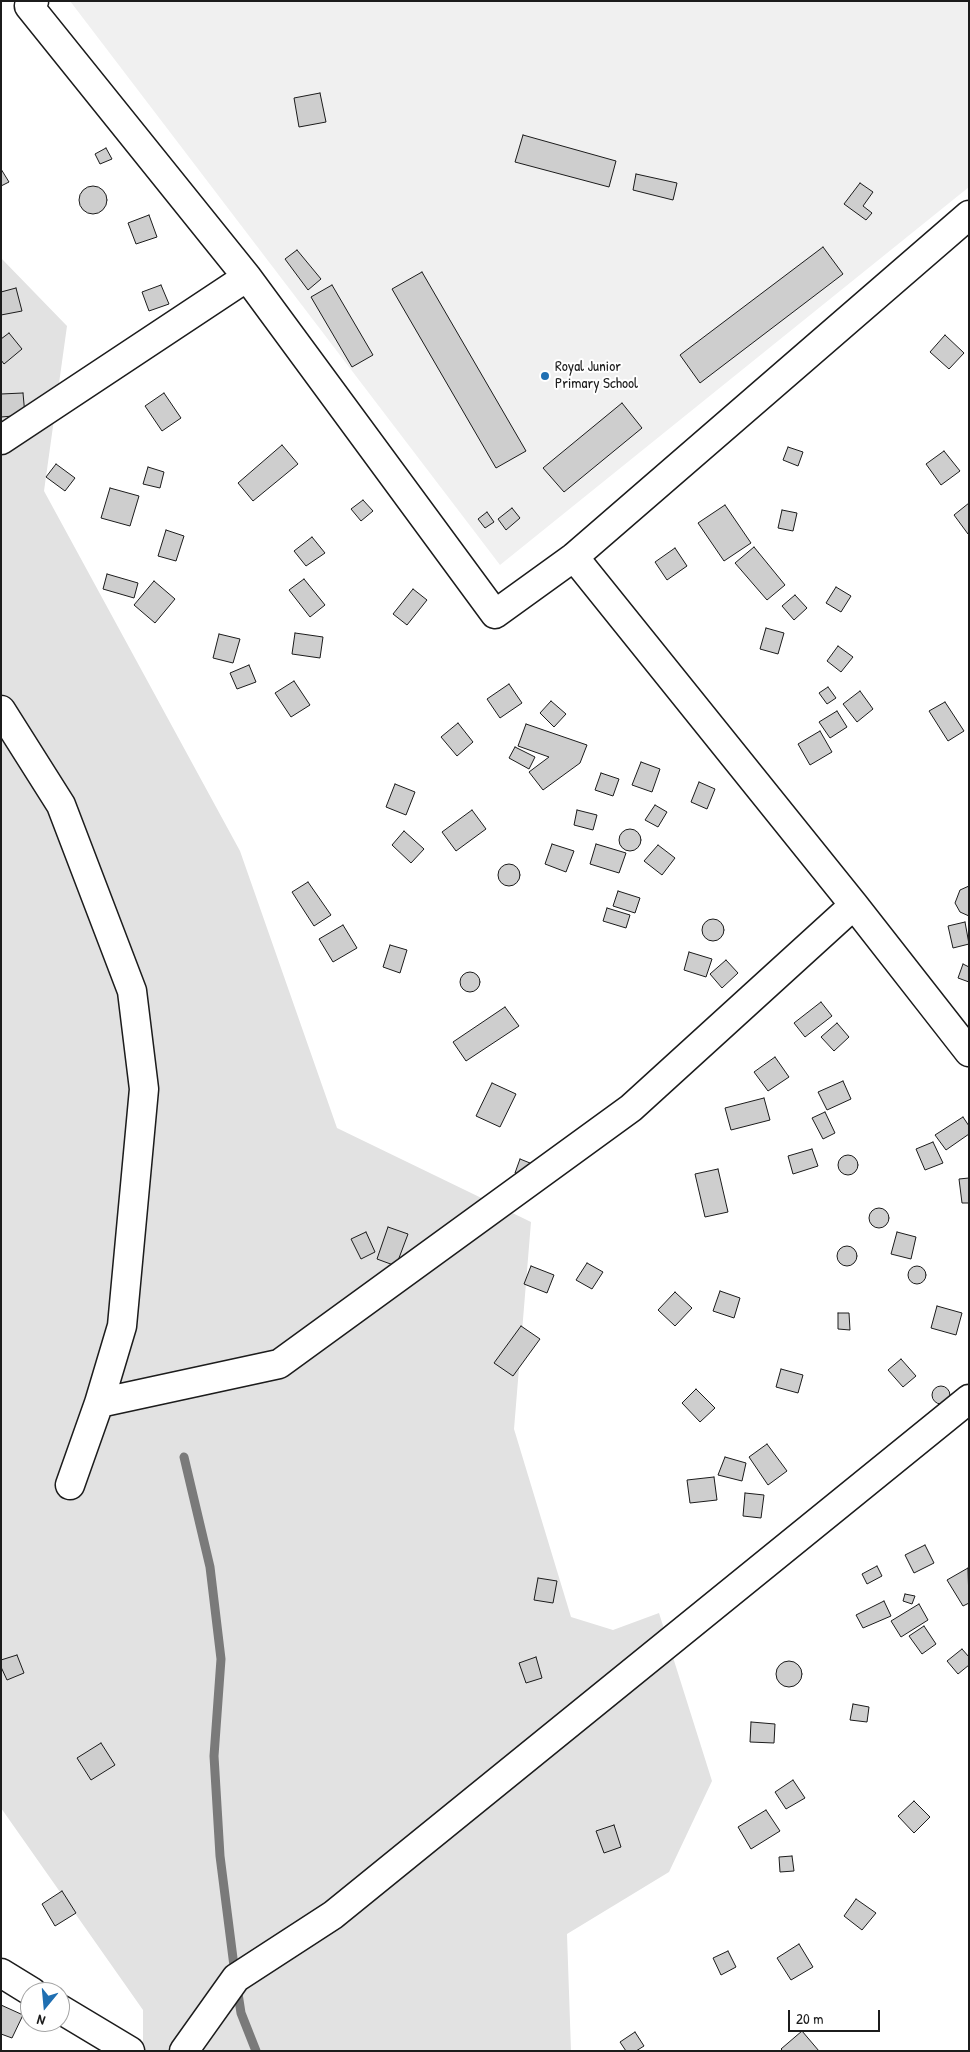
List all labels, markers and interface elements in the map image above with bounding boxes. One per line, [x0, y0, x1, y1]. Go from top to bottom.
place label: Royal Junior Primary School [555, 358, 638, 393]
marker: Royal Junior Primary School [539, 370, 551, 382]
north arrow [20, 1982, 70, 2032]
scale bar [790, 2000, 882, 2032]
text: 20 m [796, 2008, 823, 2029]
text: N [34, 2011, 47, 2031]

